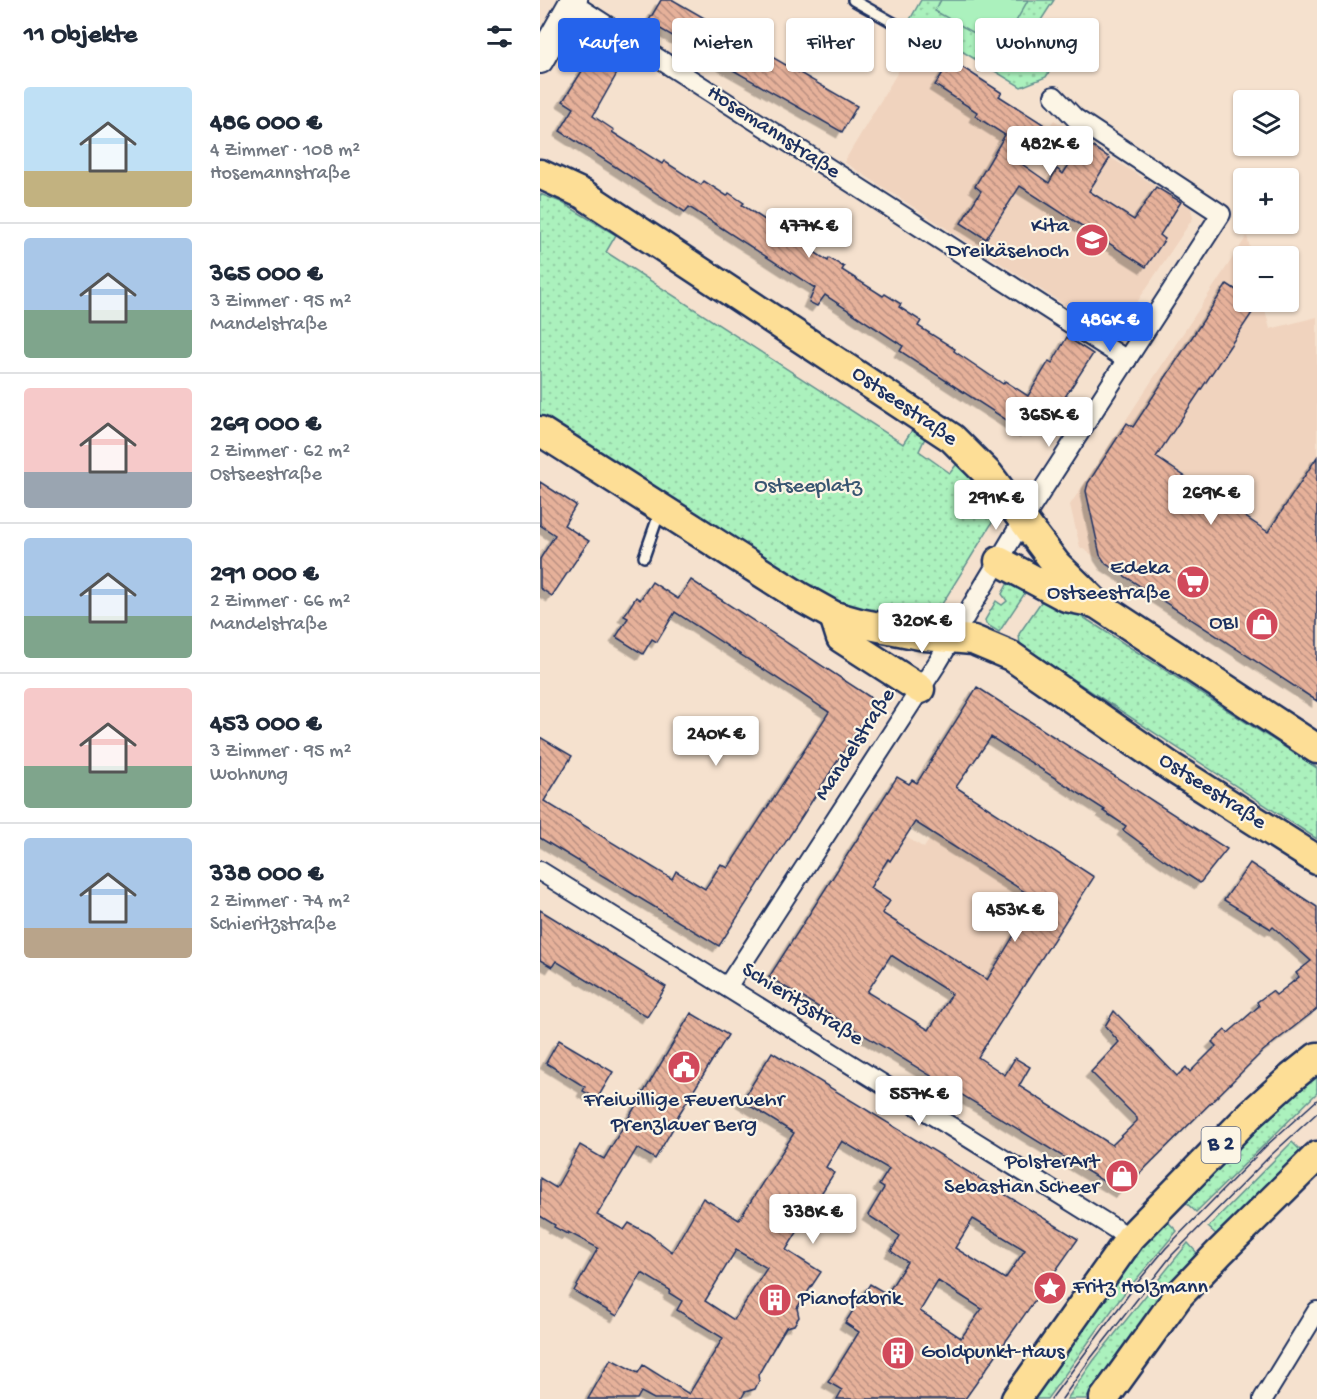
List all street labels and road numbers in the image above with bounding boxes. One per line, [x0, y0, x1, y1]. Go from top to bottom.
street label: Hosemannstraße [701, 80, 845, 186]
street label: Ostseestraße [846, 361, 962, 453]
street label: Mandelstraße [810, 683, 902, 806]
street label: Ostseestraße [1153, 748, 1271, 837]
street label: Schieritzstraße [736, 957, 868, 1053]
road number: B 2 [1202, 1127, 1240, 1163]

